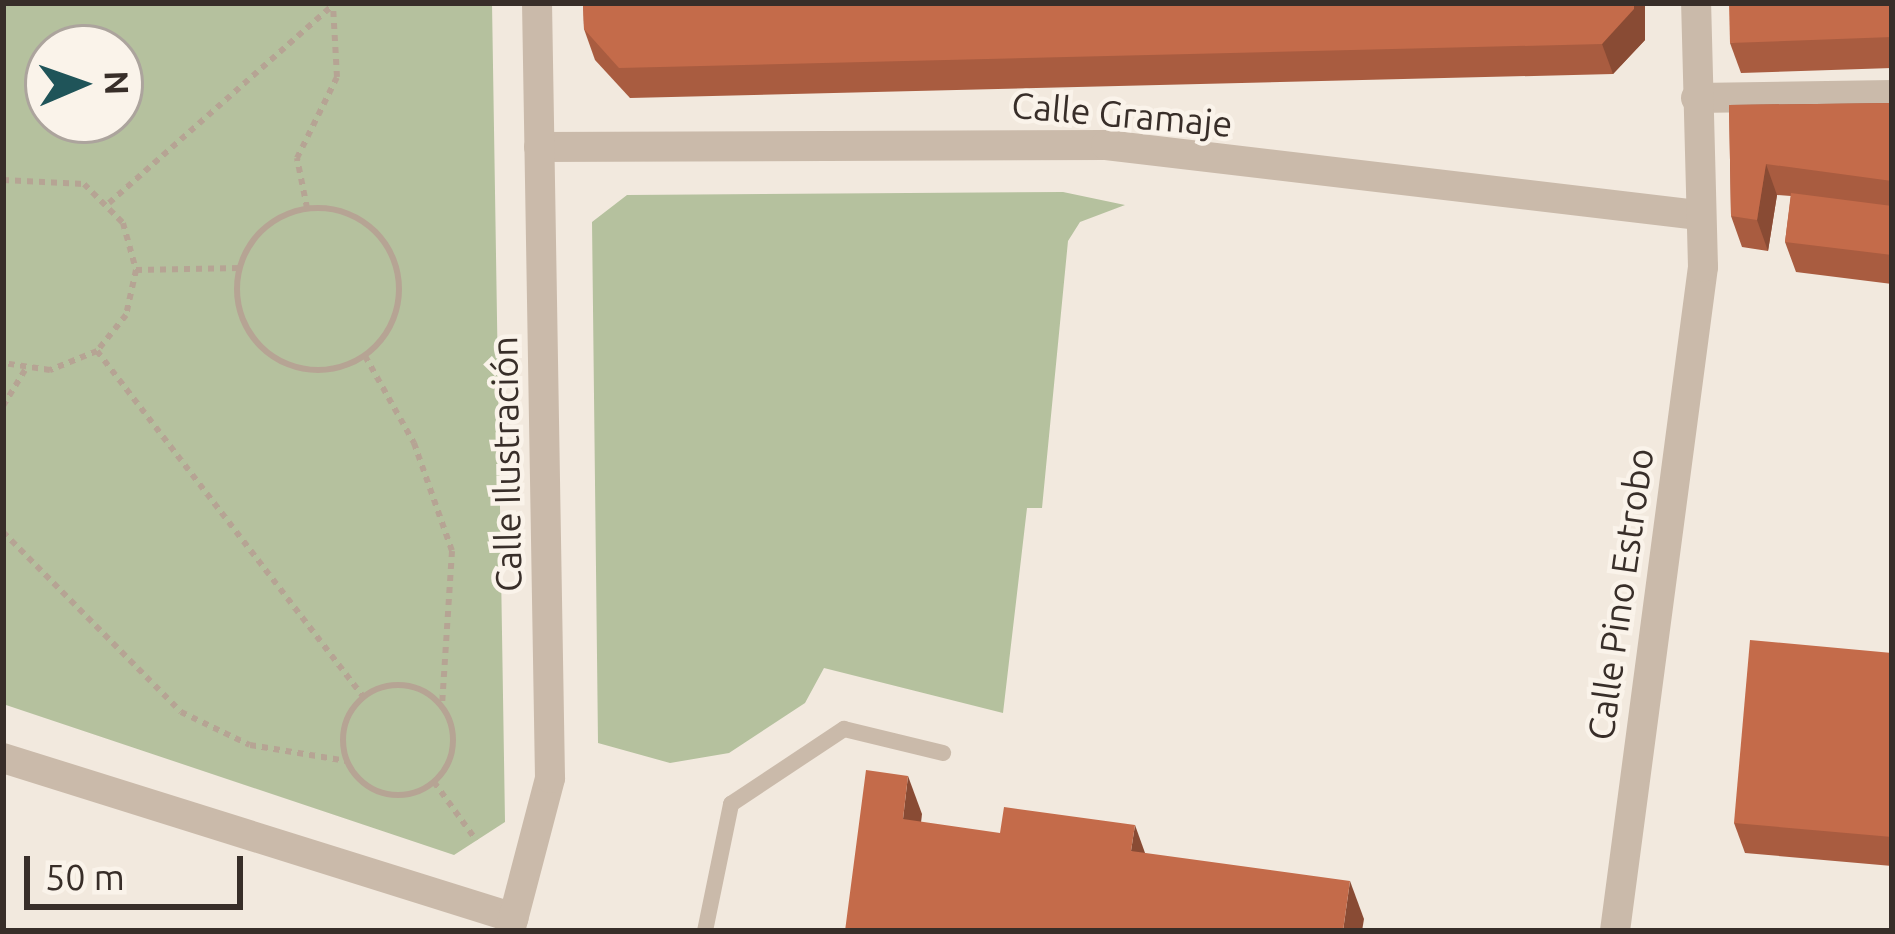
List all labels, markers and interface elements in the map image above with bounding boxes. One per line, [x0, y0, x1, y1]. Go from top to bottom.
north arrow [24, 24, 144, 144]
text: N [99, 70, 136, 96]
street label: Calle Gramaje [1010, 83, 1234, 145]
street label: Calle Ilustración [482, 336, 530, 592]
street label: Calle Pino Estrobo [1578, 445, 1662, 743]
scale bar [30, 832, 249, 906]
text: 50 m [45, 856, 125, 897]

